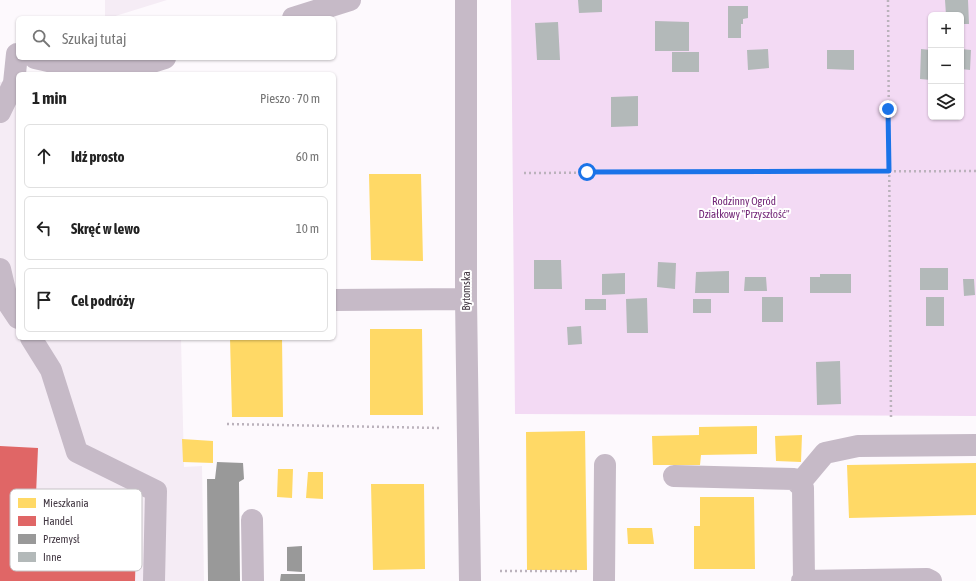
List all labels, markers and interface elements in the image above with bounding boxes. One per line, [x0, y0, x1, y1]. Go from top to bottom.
map controls [928, 12, 964, 120]
button: + [928, 12, 964, 48]
search box [16, 16, 336, 60]
icon: search [30, 27, 52, 49]
text: Szukaj tutaj [62, 30, 126, 47]
button: − [928, 48, 964, 84]
button: layers [928, 84, 964, 120]
text: 1 min [32, 88, 67, 108]
text: Pieszo · 70 m [260, 91, 320, 106]
route end [879, 100, 897, 118]
icon: ahead [33, 145, 55, 167]
text: Idź prosto [71, 148, 125, 165]
text: 60 m [296, 149, 319, 164]
route start [578, 163, 596, 181]
park label: Rodzinny Ogród Działkowy "Przyszłość" [698, 195, 790, 220]
icon: left [33, 217, 55, 239]
text: Skręć w lewo [71, 220, 140, 237]
text: 10 m [296, 221, 319, 236]
street label: Bytomska [460, 271, 472, 311]
icon: arrive [33, 289, 55, 311]
text: Cel podróży [71, 292, 135, 309]
legend [10, 489, 142, 571]
text: Mieszkania [43, 497, 89, 509]
text: Handel [43, 515, 73, 527]
text: Przemysł [43, 533, 80, 545]
text: Inne [43, 551, 61, 563]

